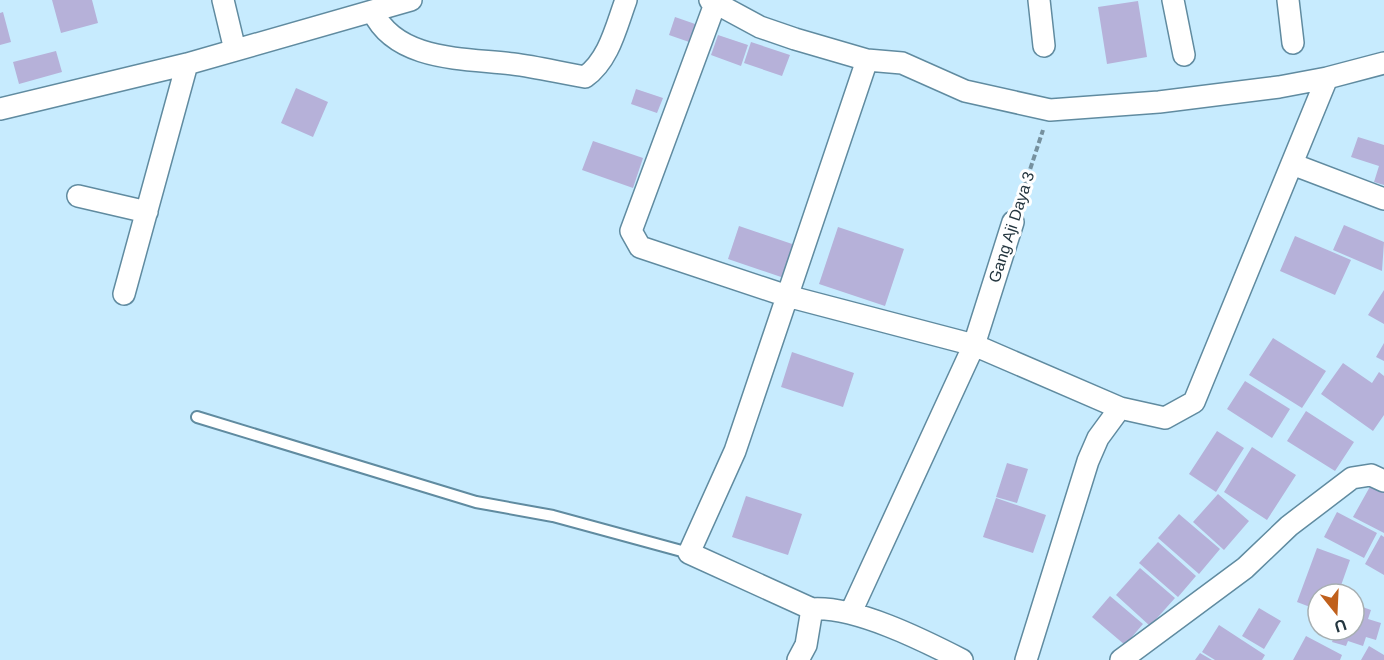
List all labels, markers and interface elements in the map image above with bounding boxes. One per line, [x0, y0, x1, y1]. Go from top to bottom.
street label: Gang Aji Daya 3 [986, 169, 1037, 285]
north arrow [1306, 582, 1366, 642]
text: U [1332, 616, 1349, 636]

